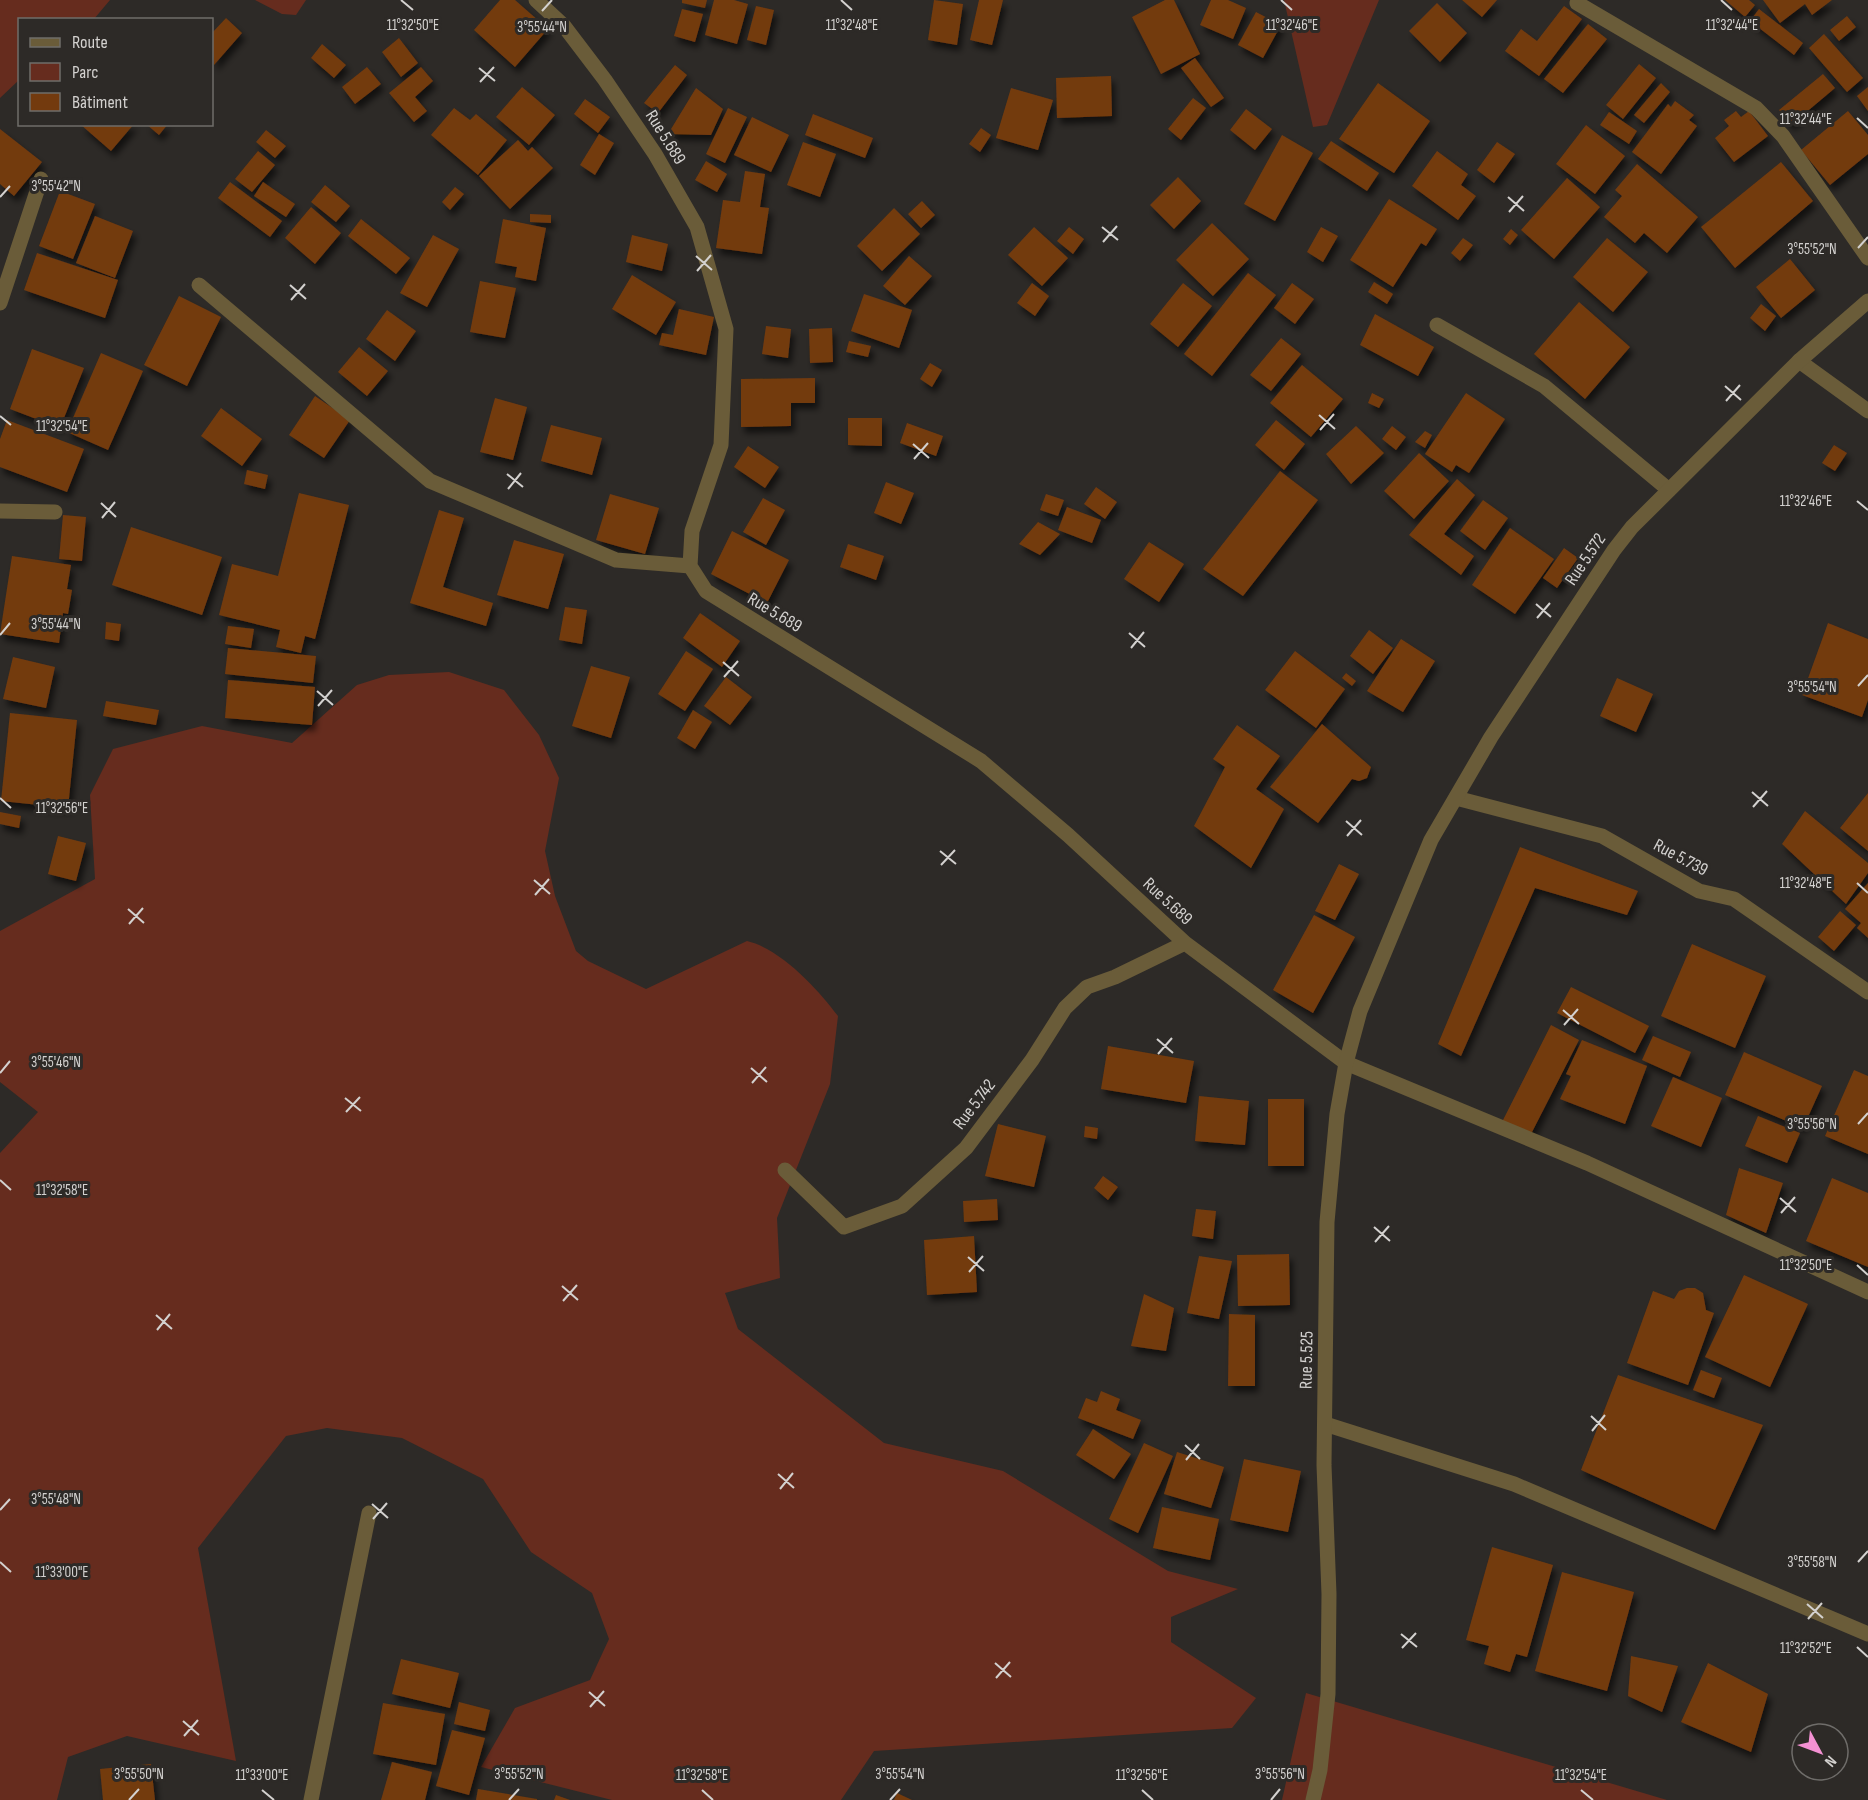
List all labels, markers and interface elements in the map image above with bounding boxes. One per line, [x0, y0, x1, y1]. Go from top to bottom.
text: 11°32'50"E [387, 16, 439, 35]
text: 11°32'48"E [826, 16, 878, 35]
text: 11°32'46"E [1266, 16, 1318, 35]
text: 11°32'44"E [1706, 16, 1758, 35]
legend [18, 18, 213, 126]
text: 3°55'44"N [517, 18, 567, 37]
text: Route [72, 32, 108, 53]
text: Parc [72, 62, 98, 83]
text: Bâtiment [72, 92, 128, 113]
street label: Rue 5.689 [641, 106, 690, 168]
text: 11°32'44"E [1780, 110, 1832, 129]
text: 3°55'42"N [31, 177, 81, 196]
text: 3°55'52"N [1787, 240, 1837, 259]
text: 11°32'54"E [36, 417, 88, 436]
text: 11°32'46"E [1780, 492, 1832, 511]
street label: Rue 5.572 [1560, 529, 1610, 589]
street label: Rue 5.689 [744, 588, 806, 637]
text: 3°55'44"N [31, 615, 81, 634]
text: 3°55'54"N [1787, 678, 1837, 697]
text: 11°32'56"E [36, 799, 88, 818]
street label: Rue 5.739 [1650, 834, 1712, 881]
street label: Rue 5.689 [1139, 873, 1197, 929]
text: 11°32'48"E [1780, 874, 1832, 893]
text: 3°55'46"N [31, 1053, 81, 1072]
street label: Rue 5.742 [949, 1075, 1000, 1133]
text: 3°55'56"N [1787, 1115, 1837, 1134]
text: 11°32'58"E [36, 1181, 88, 1200]
text: 11°32'50"E [1780, 1256, 1832, 1275]
street label: Rue 5.525 [1295, 1331, 1318, 1389]
text: 3°55'48"N [31, 1490, 81, 1509]
text: 3°55'58"N [1787, 1553, 1837, 1572]
text: 11°33'00"E [35, 1563, 89, 1582]
text: 11°32'52"E [1780, 1639, 1832, 1658]
north arrow [1790, 1722, 1850, 1782]
text: N [1820, 1751, 1840, 1770]
text: 3°55'50"N [114, 1765, 164, 1784]
text: 3°55'52"N [494, 1765, 544, 1784]
text: 3°55'54"N [875, 1765, 925, 1784]
text: 3°55'56"N [1255, 1765, 1305, 1784]
text: 11°33'00"E [235, 1766, 289, 1785]
text: 11°32'58"E [676, 1766, 728, 1785]
text: 11°32'56"E [1116, 1766, 1168, 1785]
text: 11°32'54"E [1555, 1766, 1607, 1785]

